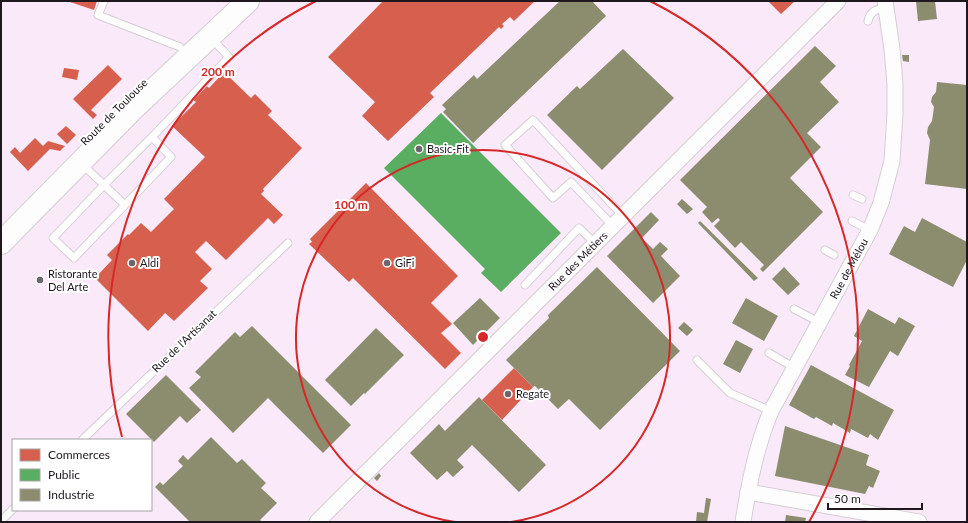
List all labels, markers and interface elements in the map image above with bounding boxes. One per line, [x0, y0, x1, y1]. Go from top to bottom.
text: 200 m [201, 64, 235, 79]
street label: Route de Toulouse [78, 75, 150, 148]
place label: Basic-Fit [427, 142, 469, 155]
marker: Basic-Fit [414, 144, 424, 154]
text: 100 m [334, 197, 368, 212]
street label: Rue des Métiers [545, 228, 610, 293]
street label: Rue de Mélou [827, 236, 870, 301]
place label: Aldi [140, 256, 159, 269]
place label: GiFi [395, 256, 415, 269]
marker: Aldi [127, 258, 137, 268]
marker: GiFi [382, 258, 392, 268]
place label: Ristorante Del Arte [48, 267, 98, 293]
marker: Ristorante Del Arte [35, 275, 45, 285]
street label: Rue de l'Artisanat [149, 307, 219, 375]
centre of rings [476, 330, 490, 344]
place label: Regate [516, 387, 549, 400]
marker: Regate [503, 389, 513, 399]
legend [12, 439, 152, 511]
text: Commerces [48, 447, 110, 462]
text: Public [48, 467, 80, 482]
scale bar [828, 485, 922, 511]
text: Industrie [48, 487, 94, 502]
text: 50 m [834, 491, 861, 506]

